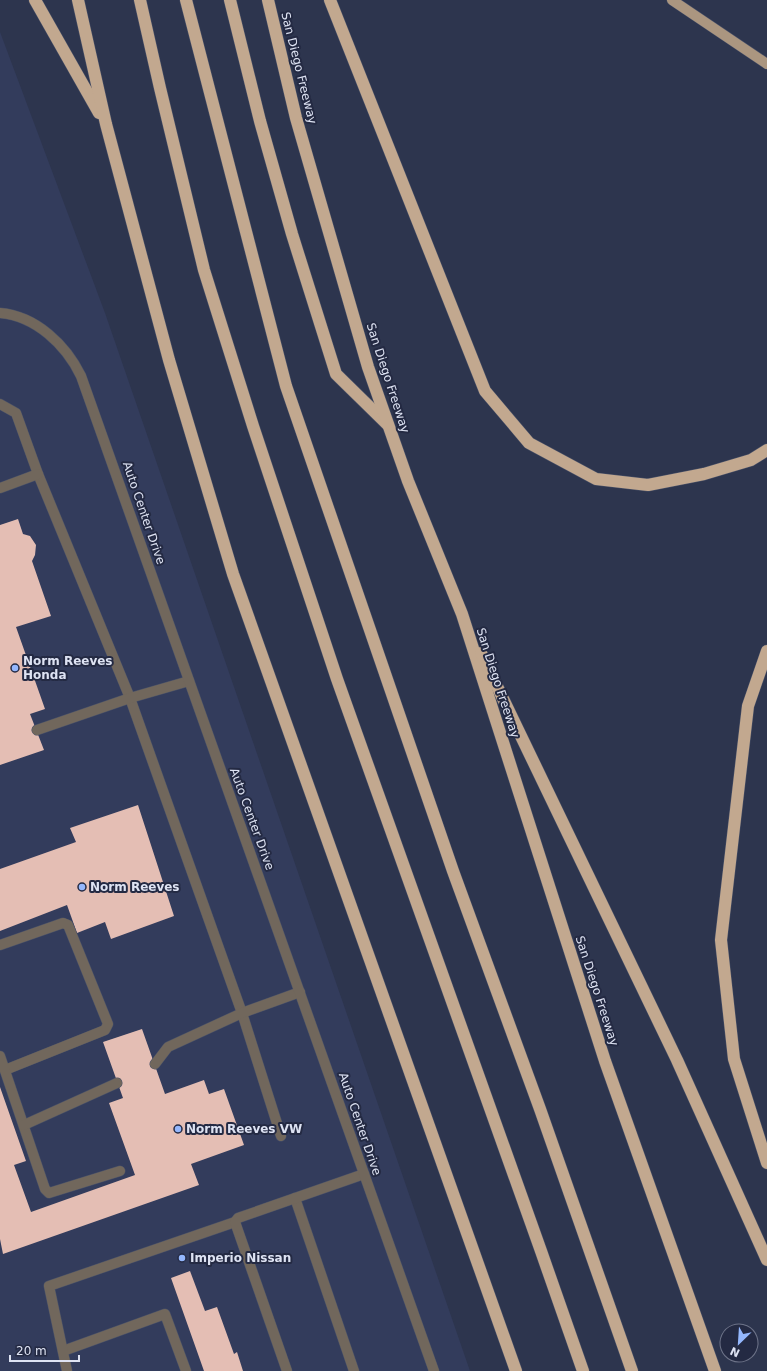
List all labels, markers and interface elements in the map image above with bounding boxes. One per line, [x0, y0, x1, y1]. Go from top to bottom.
street label: San Diego Freeway [278, 11, 320, 125]
street label: San Diego Freeway [364, 321, 412, 435]
street label: Auto Center Drive [120, 460, 168, 566]
street label: San Diego Freeway [474, 626, 522, 740]
place label: Norm Reeves Honda [23, 654, 113, 682]
marker: Norm Reeves Honda [10, 663, 20, 673]
street label: Auto Center Drive [227, 766, 277, 872]
place label: Norm Reeves [90, 880, 180, 894]
marker: Norm Reeves [77, 882, 87, 892]
street label: San Diego Freeway [573, 934, 621, 1048]
street label: Auto Center Drive [336, 1071, 384, 1177]
place label: Norm Reeves VW [186, 1122, 302, 1136]
marker: Norm Reeves VW [173, 1124, 183, 1134]
place label: Imperio Nissan [190, 1251, 291, 1265]
marker: Imperio Nissan [177, 1253, 187, 1263]
north arrow [719, 1323, 759, 1363]
scale bar [10, 1337, 79, 1363]
text: 20 m [16, 1344, 47, 1358]
text: N [728, 1344, 742, 1359]

